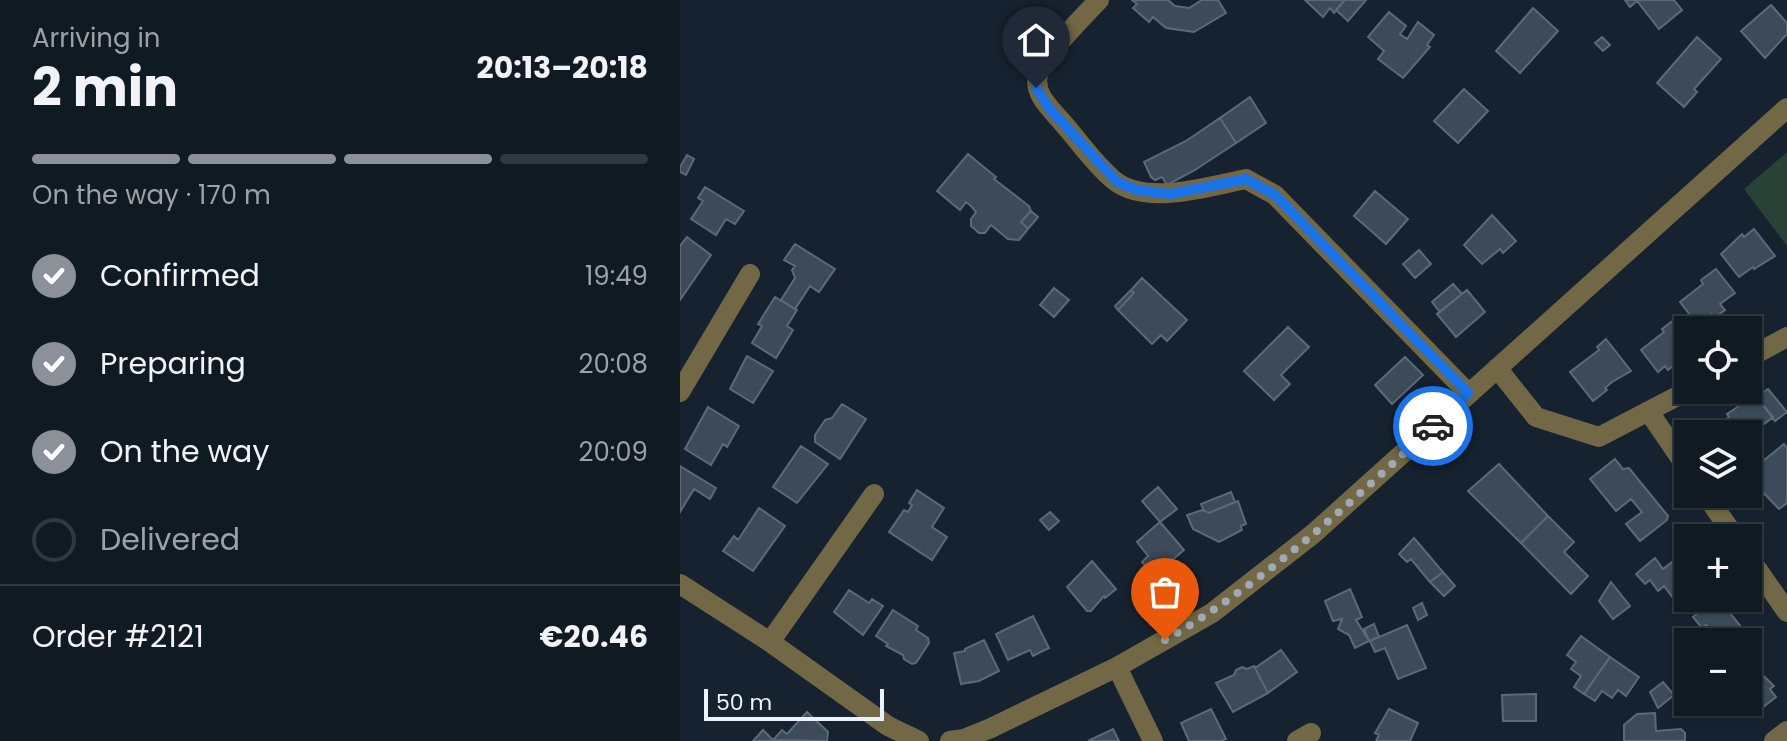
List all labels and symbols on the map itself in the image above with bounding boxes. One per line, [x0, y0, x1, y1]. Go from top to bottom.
pin [1002, 6, 1070, 88]
courier [1393, 386, 1473, 466]
pin [1131, 558, 1199, 640]
scale bar [704, 685, 884, 721]

